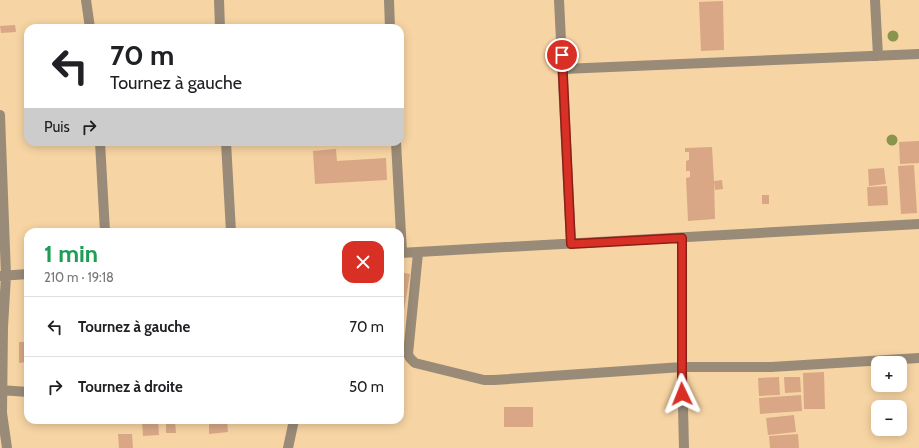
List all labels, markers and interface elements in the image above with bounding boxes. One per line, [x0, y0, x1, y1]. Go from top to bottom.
text: 70 m [110, 38, 174, 72]
pin [545, 38, 579, 72]
icon: left [44, 40, 96, 92]
icon: arrive [551, 44, 573, 66]
text: Tournez à gauche [110, 72, 242, 94]
icon: right [78, 116, 100, 138]
text: Puis [44, 118, 70, 136]
text: 1 min [44, 239, 98, 268]
button: close [342, 241, 384, 283]
text: 210 m · 19:18 [44, 269, 114, 285]
icon: left [44, 316, 66, 338]
text: Tournez à gauche [78, 318, 190, 336]
text: 70 m [350, 318, 384, 336]
map controls [871, 356, 907, 436]
button: + [871, 356, 907, 392]
position arrow [661, 373, 703, 415]
icon: right [44, 376, 66, 398]
text: Tournez à droite [78, 378, 183, 396]
text: 50 m [349, 378, 384, 396]
button: − [871, 400, 907, 436]

